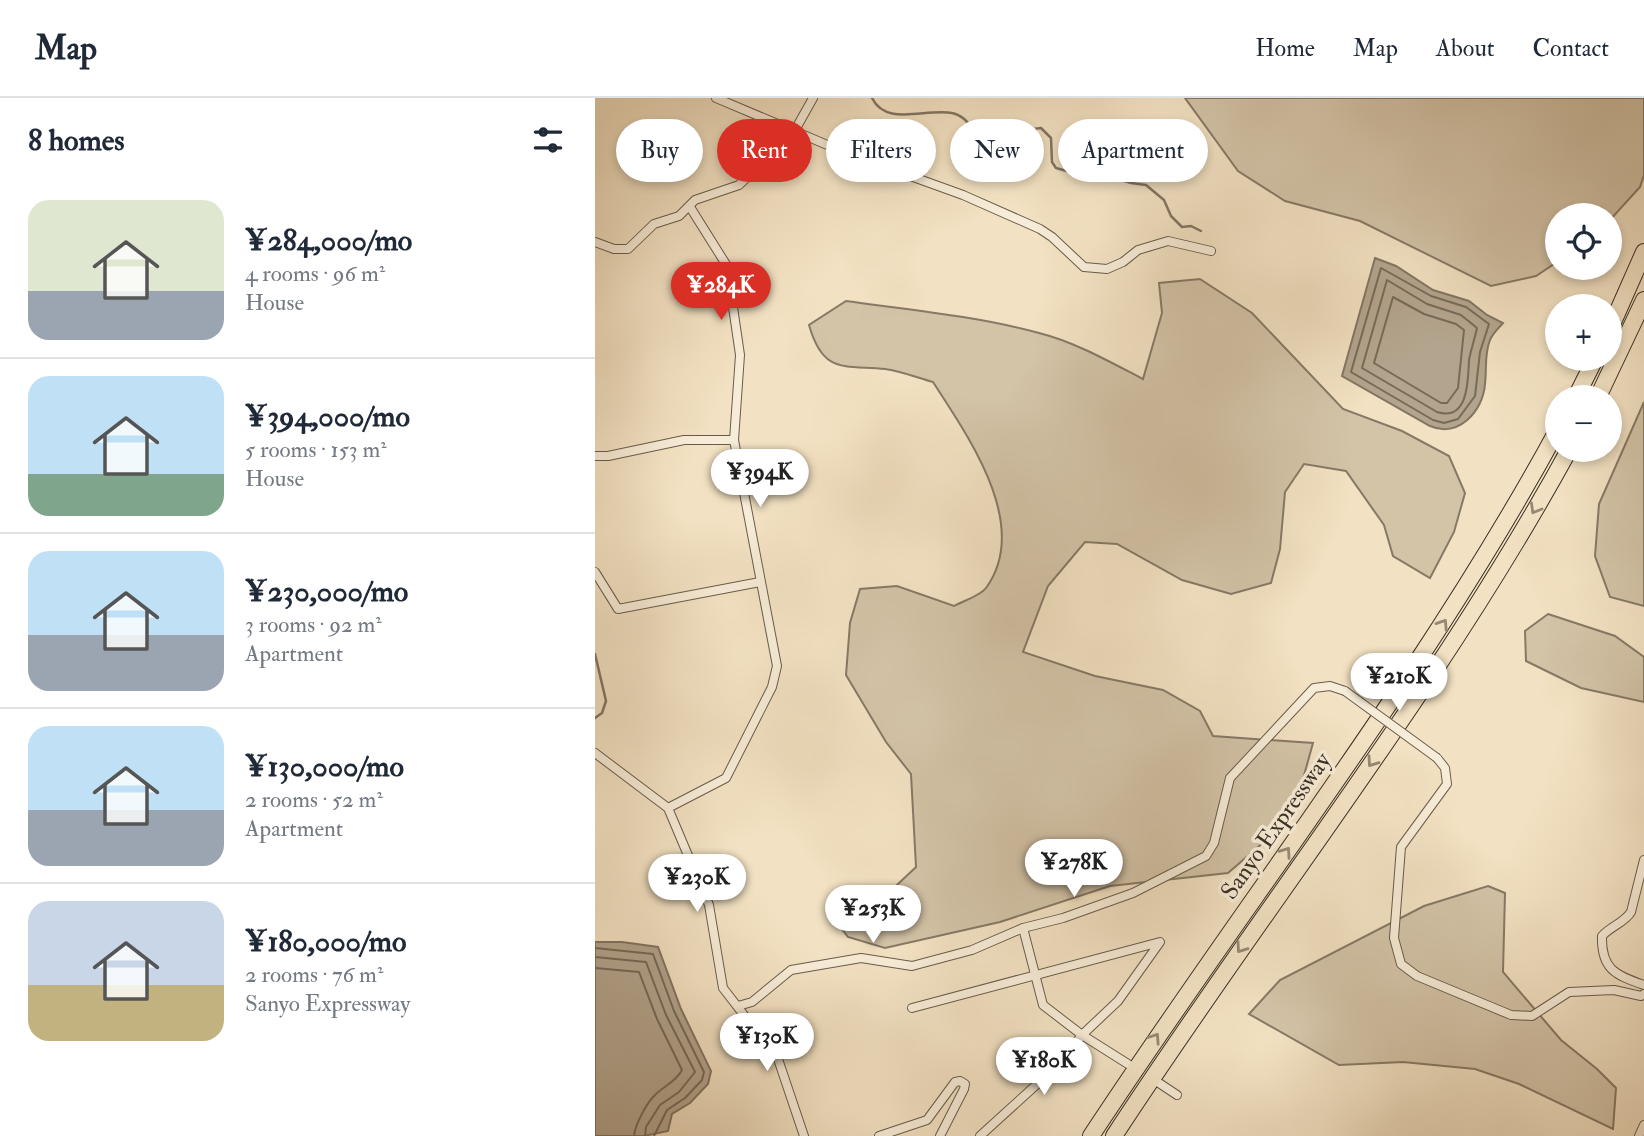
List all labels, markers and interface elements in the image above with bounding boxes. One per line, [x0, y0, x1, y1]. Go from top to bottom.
text: Map [35, 28, 97, 69]
text: Home [1255, 33, 1315, 64]
text: Map [1353, 33, 1398, 64]
text: About [1436, 33, 1495, 64]
text: Contact [1533, 33, 1609, 64]
chip: Buy [616, 119, 703, 182]
chip: Rent [717, 119, 812, 182]
chip: Filters [826, 119, 936, 182]
chip: New [950, 119, 1044, 182]
chip: Apartment [1058, 119, 1208, 182]
icon: filters [529, 121, 567, 159]
text: 8 homes [28, 122, 125, 159]
map controls [1545, 203, 1622, 462]
button: locate [1545, 203, 1622, 280]
text: ¥284,000/mo [245, 222, 412, 259]
icon: home [84, 228, 168, 312]
text: 4 rooms · 96 m² [245, 259, 385, 288]
pin: ¥284K [672, 262, 770, 322]
text: ¥284K [687, 270, 755, 299]
text: House [245, 288, 304, 317]
button: + [1545, 294, 1622, 371]
button: − [1545, 385, 1622, 462]
text: ¥394,000/mo [245, 398, 410, 435]
icon: home [84, 404, 168, 488]
text: 5 rooms · 153 m² [245, 435, 387, 464]
pin: ¥394K [711, 450, 809, 509]
text: ¥394K [727, 457, 793, 486]
text: House [245, 464, 304, 493]
one-way arrow [1531, 501, 1544, 514]
text: ¥230,000/mo [245, 573, 408, 610]
icon: home [84, 579, 168, 663]
text: 3 rooms · 92 m² [245, 610, 382, 639]
one-way arrow [1435, 619, 1448, 632]
text: Apartment [245, 639, 343, 668]
pin: ¥210K [1350, 654, 1448, 713]
text: ¥210K [1367, 661, 1431, 690]
street label: Sanyo Expressway [1214, 746, 1338, 906]
text: ¥130,000/mo [245, 748, 404, 785]
icon: home [84, 754, 168, 838]
one-way arrow [1368, 754, 1380, 767]
text: 2 rooms · 52 m² [245, 785, 383, 814]
text: Apartment [245, 814, 343, 843]
pin: ¥278K [1025, 840, 1123, 899]
text: ¥278K [1041, 847, 1107, 876]
one-way arrow [1278, 847, 1290, 860]
pin: ¥230K [648, 854, 746, 914]
text: ¥230K [664, 862, 730, 891]
pin: ¥253K [824, 886, 922, 945]
text: ¥253K [841, 893, 905, 922]
text: ¥180,000/mo [245, 923, 406, 960]
icon: home [84, 929, 168, 1013]
one-way arrow [1237, 940, 1249, 953]
text: 2 rooms · 76 m² [245, 960, 383, 989]
text: Sanyo Expressway [245, 989, 410, 1018]
pin: ¥130K [718, 1014, 816, 1073]
text: ¥130K [736, 1021, 798, 1050]
one-way arrow [1147, 1033, 1159, 1046]
pin: ¥180K [995, 1038, 1093, 1097]
text: ¥180K [1012, 1045, 1076, 1074]

